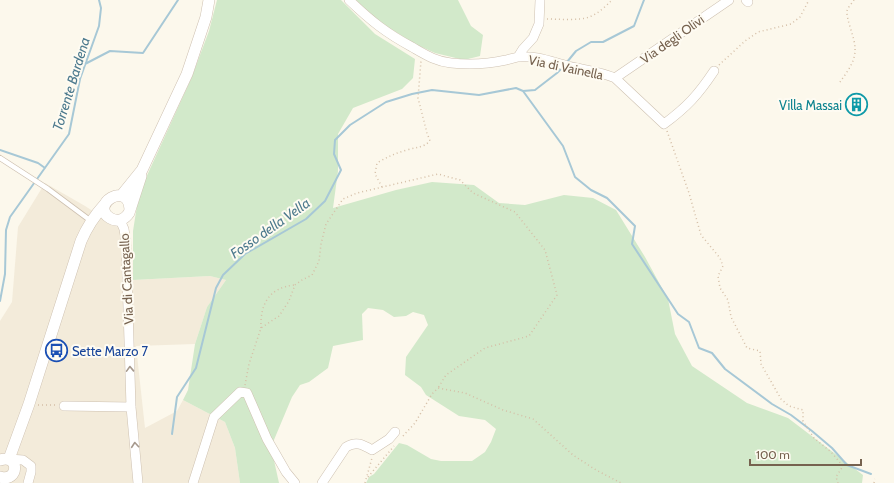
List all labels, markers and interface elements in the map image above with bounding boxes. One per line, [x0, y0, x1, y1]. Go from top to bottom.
street label: Via degli Olivi [637, 11, 707, 67]
water label: Torrente Bardena [48, 35, 94, 133]
street label: Via di Vainella [527, 51, 606, 83]
building icon: Villa Massai [844, 92, 870, 118]
place label: Villa Massai [779, 97, 842, 113]
water label: Fosso della Vella [227, 194, 313, 262]
street label: Via di Cantagallo [116, 233, 136, 325]
bus stop icon: Sette Marzo 7 [43, 338, 69, 364]
place label: Sette Marzo 7 [72, 343, 148, 359]
one-way arrow [126, 365, 134, 371]
scale bar [750, 441, 861, 467]
one-way arrow [130, 442, 139, 448]
text: 100 m [756, 447, 790, 462]

